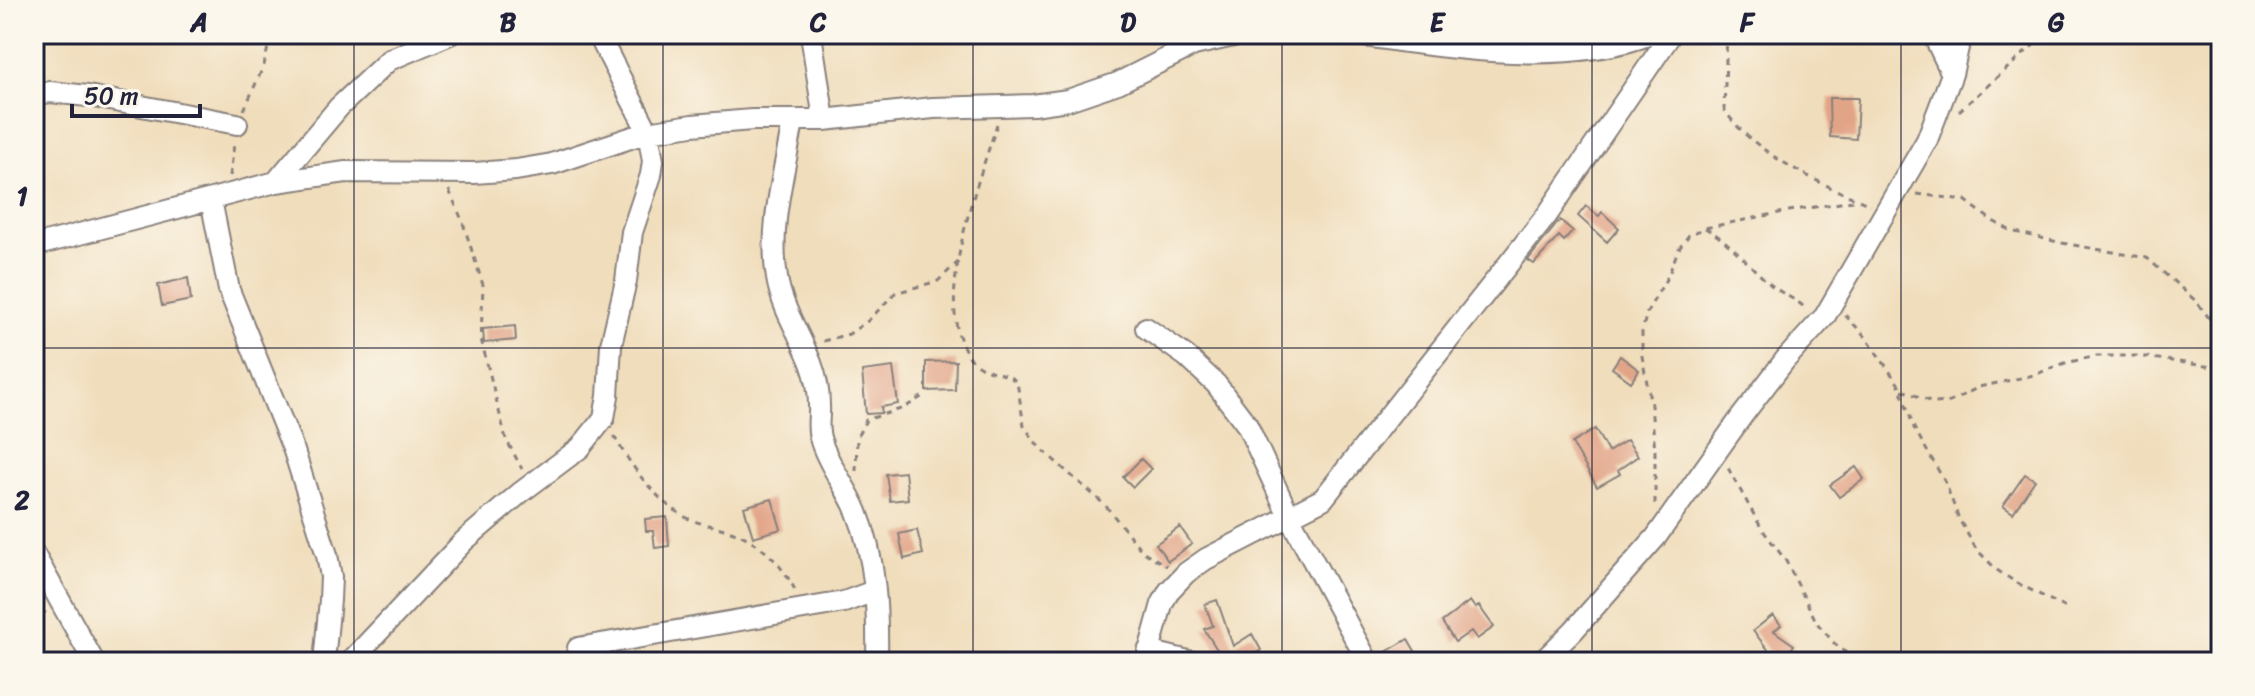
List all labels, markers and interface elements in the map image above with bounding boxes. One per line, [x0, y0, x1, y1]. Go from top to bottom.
text: A [189, 0, 208, 45]
text: B [500, 0, 517, 45]
text: C [809, 0, 827, 45]
text: D [1120, 0, 1136, 45]
text: E [1430, 0, 1447, 45]
text: F [1739, 0, 1756, 45]
text: G [2048, 0, 2065, 45]
scale bar [72, 68, 200, 118]
text: 50 m [84, 75, 139, 117]
text: 1 [16, 173, 28, 219]
text: 2 [13, 477, 30, 523]

